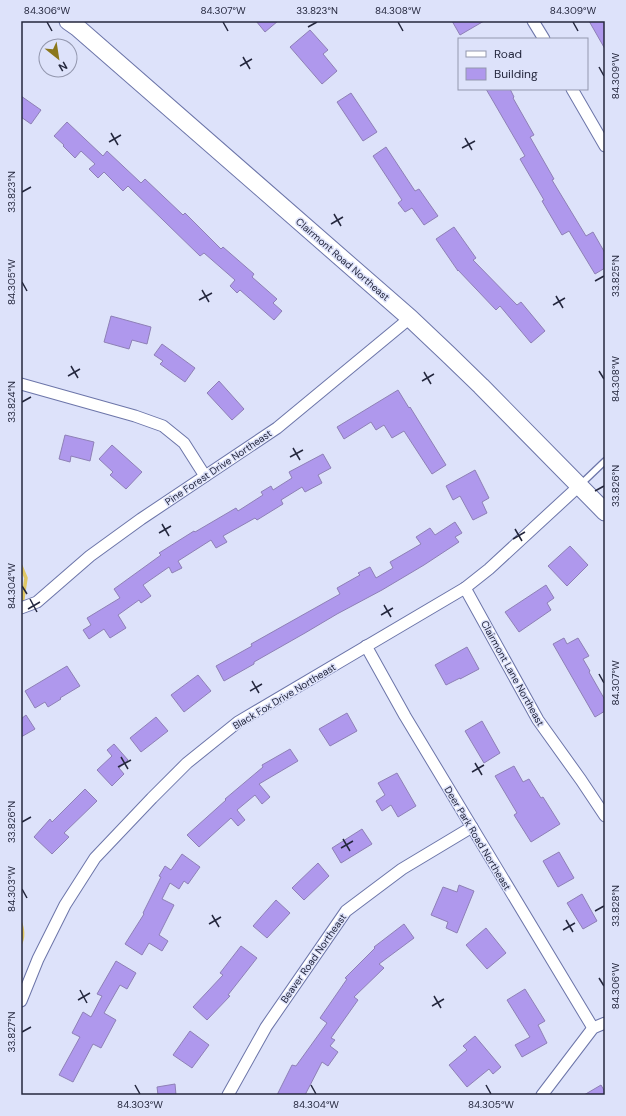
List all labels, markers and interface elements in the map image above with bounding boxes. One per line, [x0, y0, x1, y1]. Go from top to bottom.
text: 84.306°W [24, 4, 70, 17]
text: 84.307°W [200, 4, 246, 17]
text: 33.823°N [296, 4, 338, 17]
text: 84.308°W [375, 4, 421, 17]
text: 84.309°W [550, 4, 596, 17]
north arrow [38, 38, 78, 78]
legend [458, 38, 588, 90]
text: Road [494, 46, 522, 62]
text: 84.309°W [609, 53, 622, 99]
text: N [56, 59, 70, 75]
text: Building [494, 66, 538, 82]
text: 33.823°N [5, 171, 18, 213]
street label: Clairmont Road Northeast [293, 215, 392, 304]
text: 33.825°N [609, 255, 622, 297]
text: 84.305°W [5, 259, 18, 305]
text: 84.308°W [609, 356, 622, 402]
text: 33.824°N [5, 381, 18, 423]
street label: Pine Forest Drive Northeast [162, 427, 274, 508]
text: 33.826°N [609, 465, 622, 507]
text: 84.304°W [5, 563, 18, 609]
street label: Clairmont Lane Northeast [478, 618, 547, 728]
street label: Black Fox Drive Northeast [230, 660, 338, 732]
text: 84.307°W [609, 660, 622, 706]
street label: Deer Park Road Northeast [441, 784, 514, 893]
text: 33.826°N [5, 801, 18, 843]
text: 84.303°W [5, 866, 18, 912]
text: 33.828°N [609, 885, 622, 927]
street label: Beaver Road Northeast [278, 911, 349, 1005]
text: 84.306°W [609, 963, 622, 1009]
text: 33.827°N [5, 1011, 18, 1052]
text: 84.303°W [117, 1098, 163, 1111]
text: 84.304°W [293, 1098, 339, 1111]
text: 84.305°W [468, 1098, 514, 1111]

